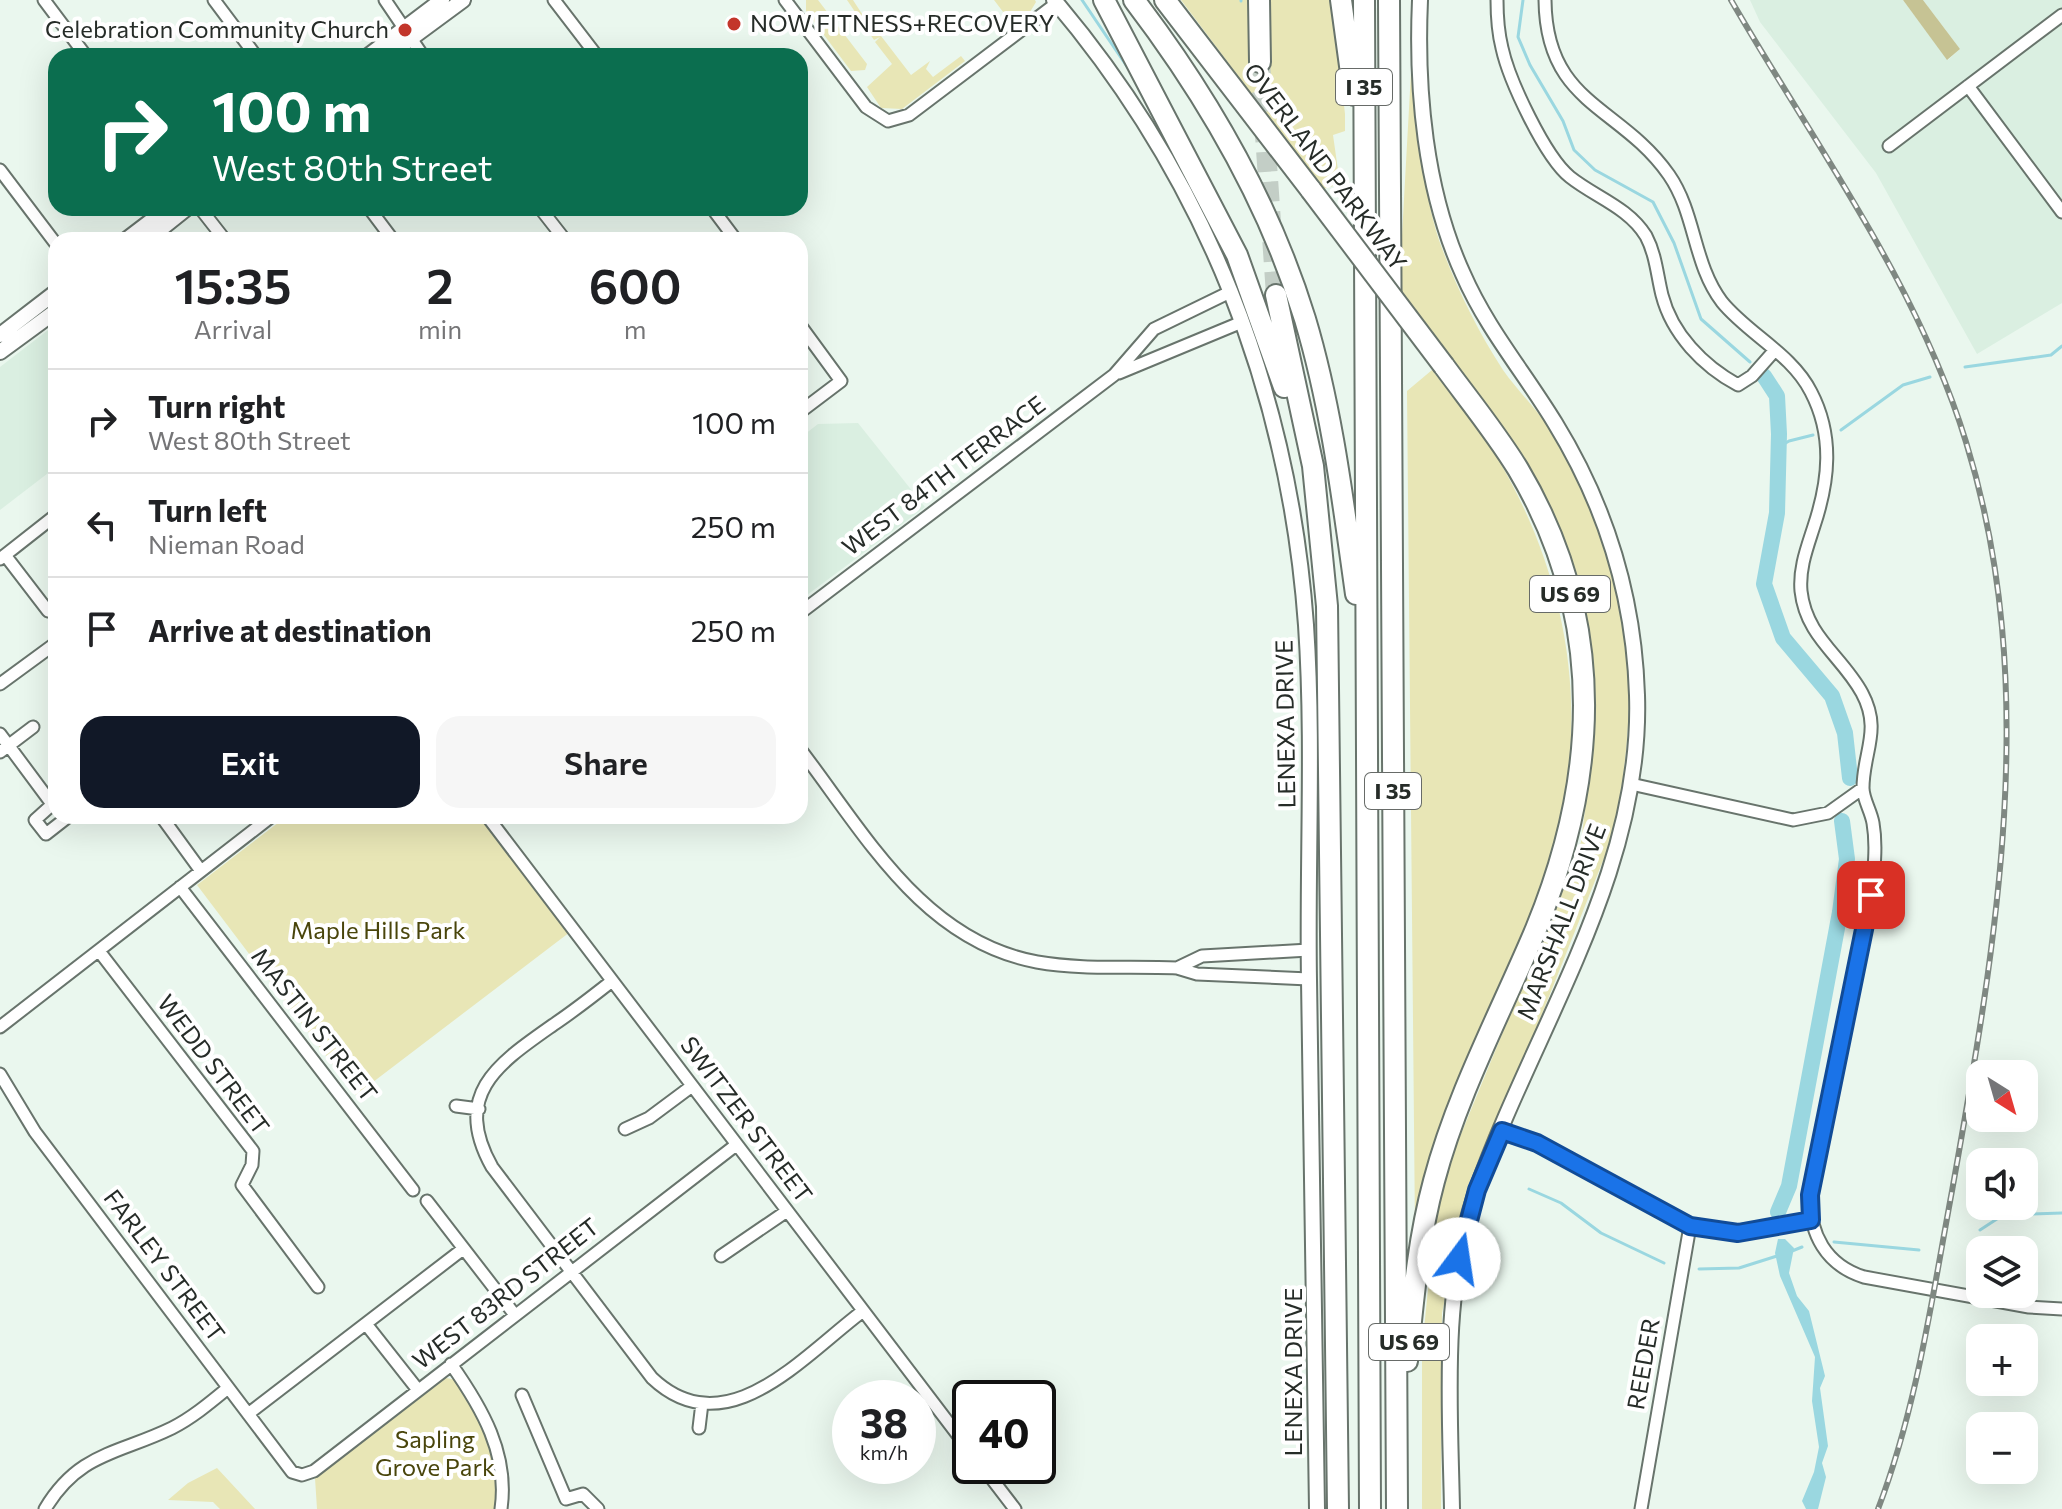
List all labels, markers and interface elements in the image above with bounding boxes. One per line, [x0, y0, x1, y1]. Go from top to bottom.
place label: NOW FITNESS+RECOVERY [750, 8, 1055, 37]
place label: Celebration Community Church [45, 14, 389, 43]
marker: NOW FITNESS+RECOVERY [725, 15, 743, 33]
marker: Celebration Community Church [396, 21, 414, 39]
street label: OVERLAND PARKWAY [1239, 57, 1414, 276]
road number: I 35 [1336, 69, 1392, 105]
text: 100 m [212, 75, 371, 144]
icon: right [80, 80, 184, 184]
text: West 80th Street [212, 144, 493, 188]
text: 15:35 [174, 255, 291, 314]
text: 2 [427, 255, 454, 314]
text: 600 [589, 255, 682, 314]
text: Arrival [194, 313, 272, 344]
text: min [418, 313, 462, 344]
text: m [624, 313, 646, 344]
text: Turn right [148, 387, 285, 424]
street label: WEST 84TH TERRACE [836, 389, 1050, 561]
icon: right [80, 399, 124, 443]
text: 100 m [692, 403, 776, 440]
text: West 80th Street [148, 424, 351, 455]
text: Turn left [148, 491, 267, 528]
icon: left [80, 503, 124, 547]
text: 250 m [691, 507, 776, 544]
text: Nieman Road [148, 528, 305, 559]
road number: US 69 [1530, 576, 1610, 612]
icon: arrive [80, 607, 124, 651]
text: Arrive at destination [148, 611, 432, 648]
text: 250 m [691, 611, 776, 648]
street label: LENEXA DRIVE [1269, 639, 1300, 809]
button: Exit [80, 716, 420, 808]
button: Share [436, 716, 776, 808]
road number: I 35 [1365, 773, 1421, 809]
street label: MARSHALL DRIVE [1510, 819, 1611, 1024]
pin [1837, 861, 1905, 929]
icon: arrive [1849, 873, 1893, 917]
park label: Maple Hills Park [291, 915, 465, 944]
street label: MASTIN STREET [246, 941, 384, 1107]
street label: WEDD STREET [152, 988, 276, 1140]
street label: SWITZER STREET [675, 1030, 819, 1208]
north arrow [1966, 1060, 2038, 1132]
map controls [1966, 1060, 2038, 1484]
button: sound [1966, 1148, 2038, 1220]
street label: FARLEY STREET [99, 1183, 232, 1347]
street label: WEST 83RD STREET [406, 1211, 604, 1374]
position arrow [1417, 1217, 1501, 1301]
button: layers [1966, 1236, 2038, 1308]
street label: LENEXA DRIVE [1278, 1288, 1307, 1456]
street label: REEDER [1620, 1316, 1665, 1412]
road number: US 69 [1369, 1324, 1449, 1360]
button: + [1966, 1324, 2038, 1396]
speed limit sign: 40 [952, 1380, 1056, 1484]
text: 38 [860, 1397, 908, 1446]
button: − [1966, 1412, 2038, 1484]
park label: Sapling Grove Park [375, 1424, 495, 1481]
text: km/h [860, 1440, 908, 1464]

